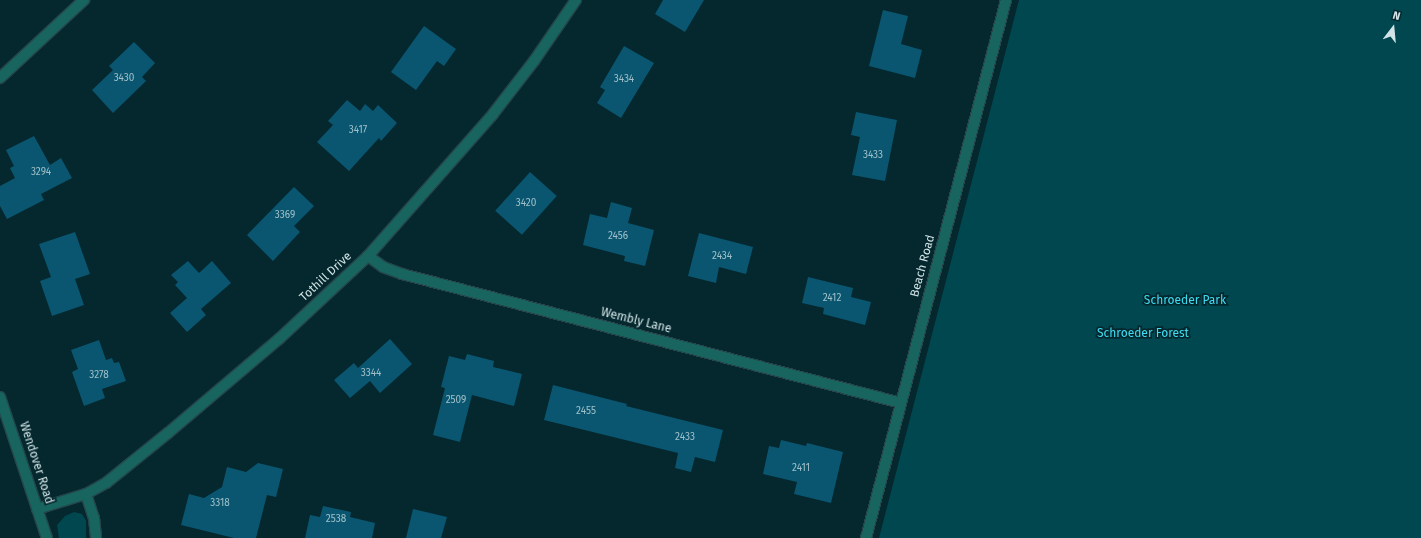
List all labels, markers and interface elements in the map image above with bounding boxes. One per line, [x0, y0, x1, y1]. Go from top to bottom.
north arrow [1373, 8, 1413, 48]
text: N [1391, 9, 1402, 23]
house number: 3430 [114, 73, 134, 85]
house number: 3434 [614, 74, 634, 86]
house number: 3417 [349, 125, 367, 137]
house number: 3433 [863, 150, 883, 162]
house number: 3294 [31, 167, 51, 179]
house number: 3420 [516, 198, 536, 210]
house number: 3369 [275, 210, 295, 222]
house number: 2456 [608, 231, 628, 243]
street label: Beach Road [908, 233, 938, 299]
street label: Tothill Drive [297, 249, 355, 305]
house number: 2434 [712, 251, 732, 263]
house number: 2412 [823, 293, 841, 305]
park label: Schroeder Park [1144, 294, 1226, 308]
street label: Wembly Lane [599, 305, 673, 337]
park label: Schroeder Forest [1097, 327, 1189, 341]
house number: 3344 [361, 368, 381, 380]
house number: 3278 [89, 370, 109, 382]
house number: 2509 [446, 395, 466, 407]
house number: 2455 [576, 406, 596, 418]
street label: Wendover Road [16, 420, 56, 506]
house number: 2433 [675, 432, 695, 444]
house number: 2411 [792, 463, 810, 475]
house number: 3318 [210, 498, 230, 510]
house number: 2538 [326, 514, 346, 526]

